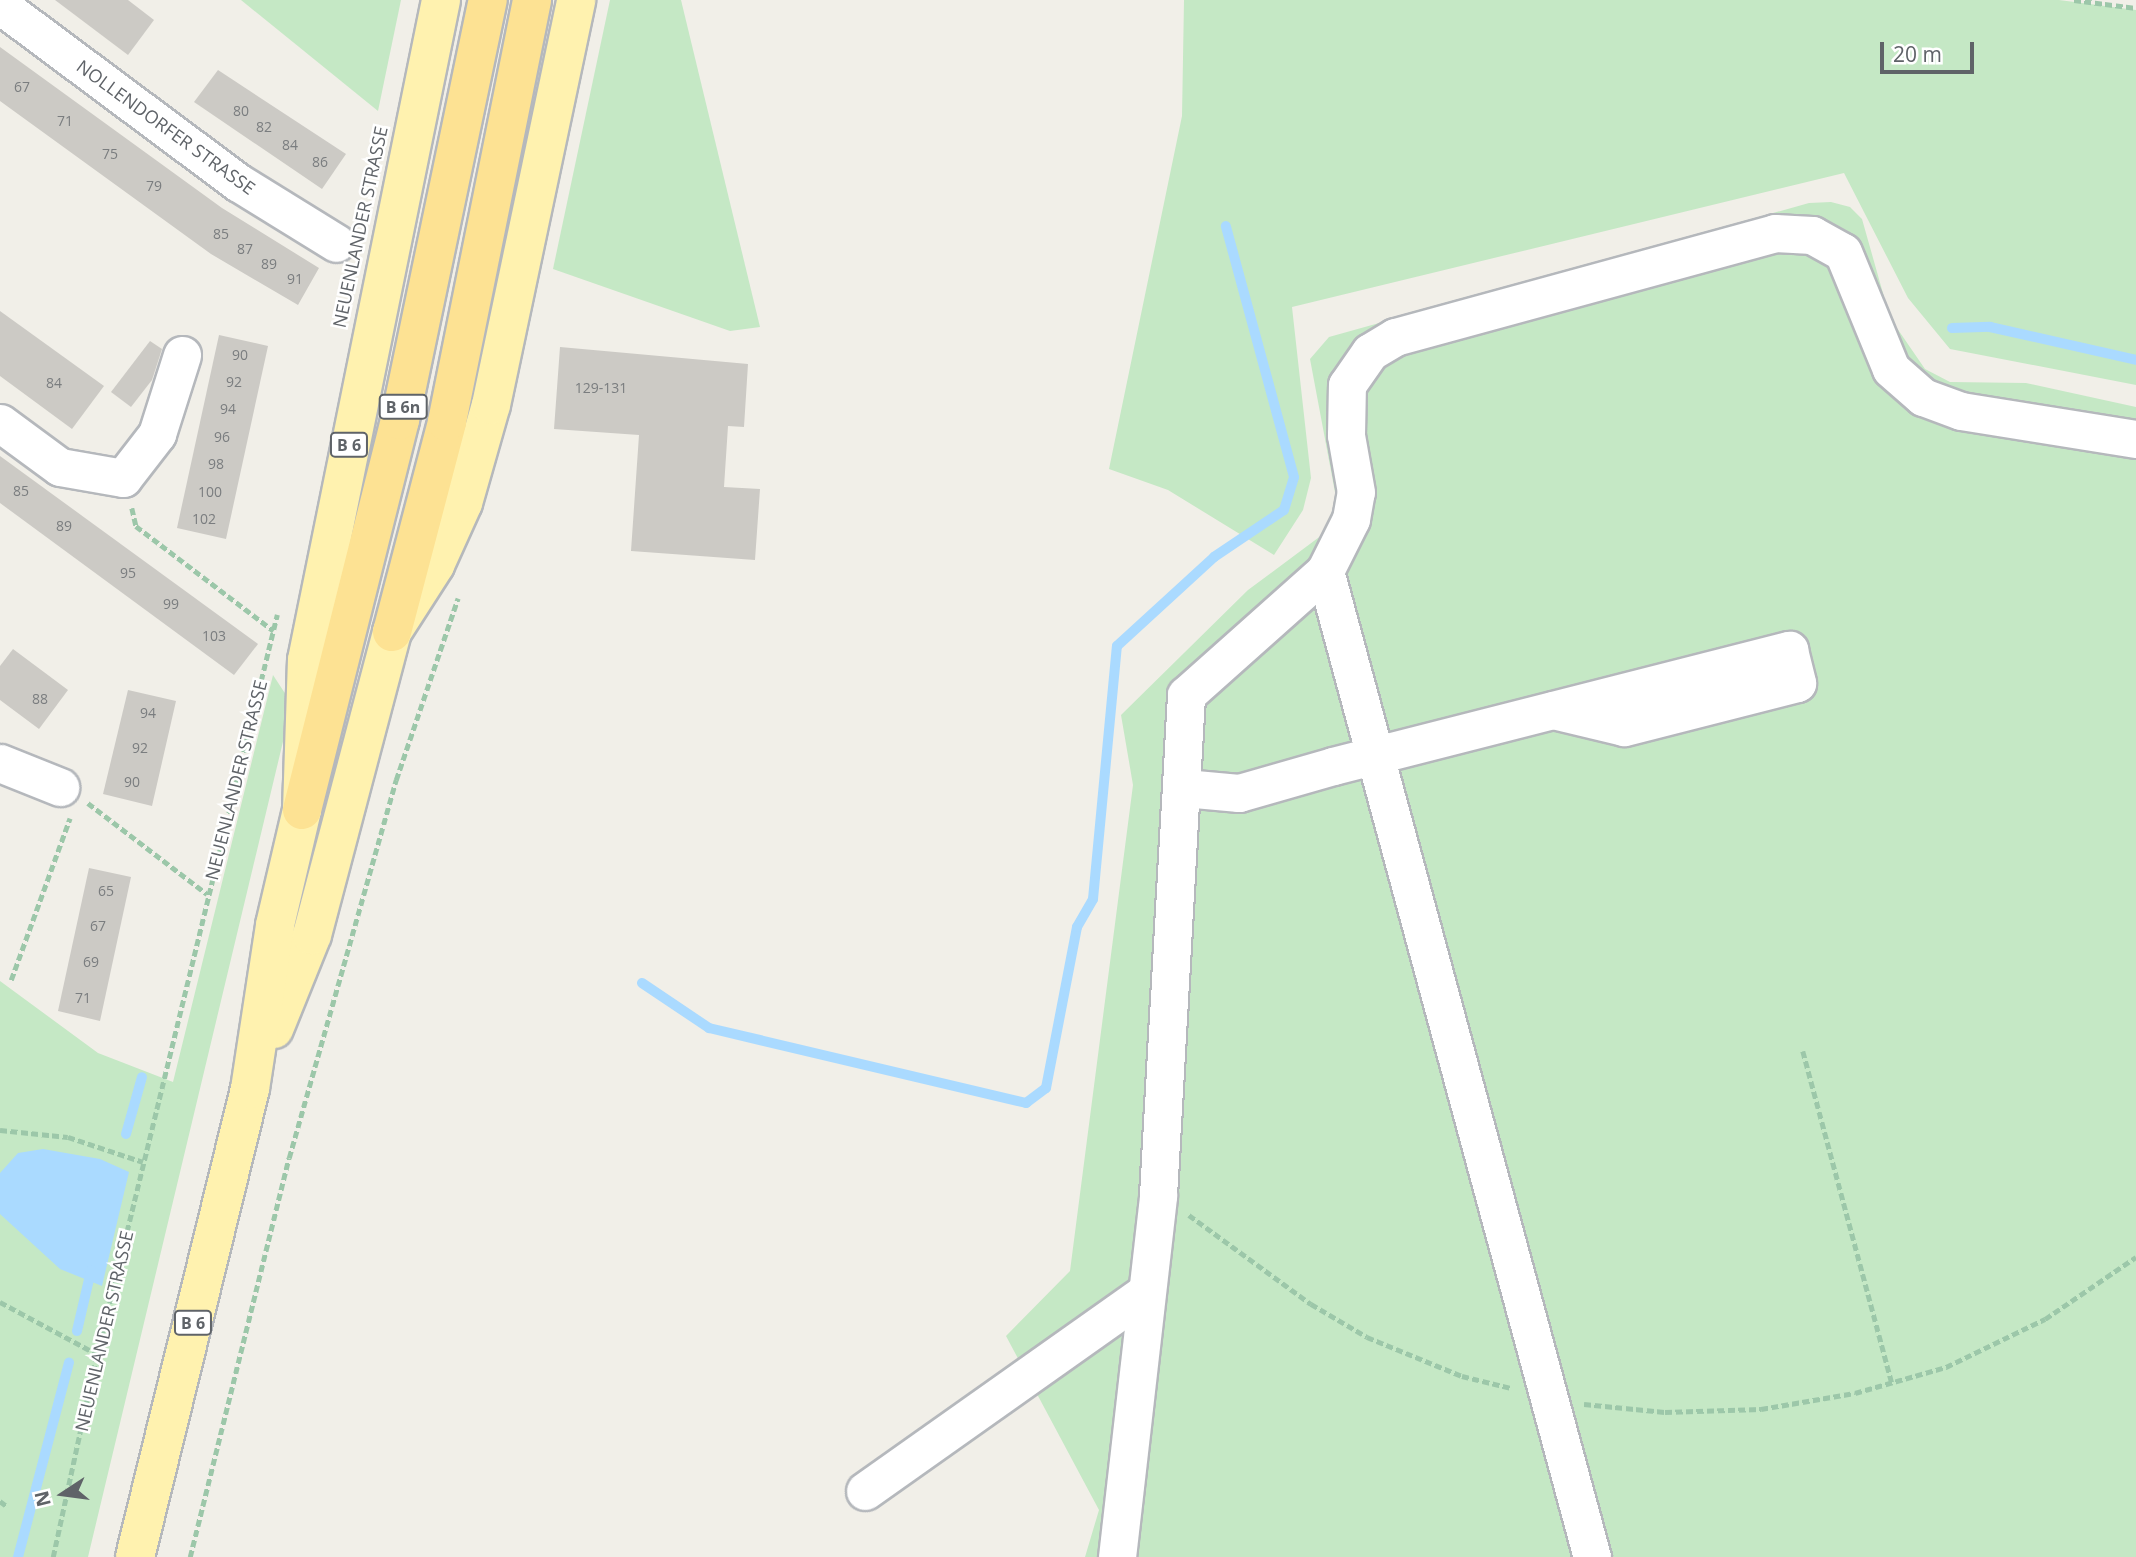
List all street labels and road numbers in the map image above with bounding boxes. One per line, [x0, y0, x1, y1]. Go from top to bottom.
street label: NOLLENDORFER STRASSE [73, 55, 259, 199]
street label: NEUENLANDER STRASSE [328, 124, 392, 330]
road number: B 6n [378, 394, 428, 420]
road number: B 6 [330, 432, 368, 458]
street label: NEUENLANDER STRASSE [201, 678, 271, 882]
street label: NEUENLANDER STRASSE [70, 1228, 138, 1434]
road number: B 6 [174, 1310, 212, 1336]

